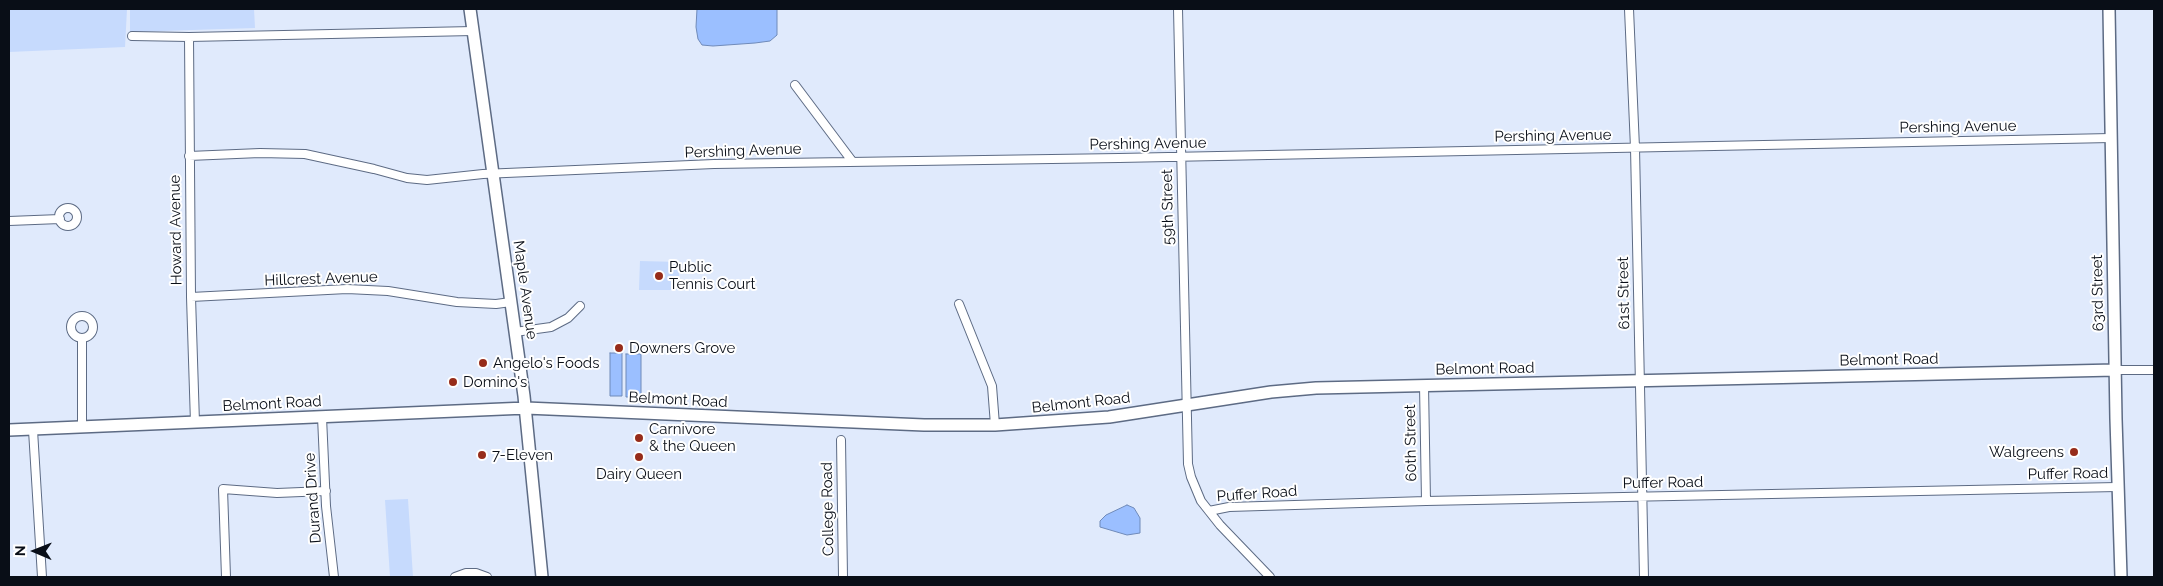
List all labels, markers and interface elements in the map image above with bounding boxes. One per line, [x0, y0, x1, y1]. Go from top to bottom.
street label: Pershing Avenue [1899, 117, 2017, 137]
street label: Pershing Avenue [1494, 126, 1612, 146]
street label: Pershing Avenue [1089, 134, 1207, 154]
street label: Pershing Avenue [684, 140, 802, 162]
street label: 59th Street [1158, 169, 1178, 245]
street label: Howard Avenue [166, 175, 186, 285]
street label: Maple Avenue [509, 239, 541, 341]
street label: 63rd Street [2088, 254, 2108, 332]
street label: 61st Street [1614, 256, 1634, 330]
place label: Public Tennis Court [669, 258, 756, 293]
street label: Hillcrest Avenue [264, 268, 378, 290]
marker: Public Tennis Court [653, 270, 665, 282]
place label: Downers Grove [629, 339, 735, 357]
marker: Downers Grove [613, 342, 625, 354]
street label: Belmont Road [1839, 350, 1939, 370]
place label: Angelo's Foods [493, 354, 599, 372]
marker: Angelo's Foods [477, 357, 489, 369]
street label: Belmont Road [1435, 359, 1535, 379]
place label: Domino's [463, 373, 527, 391]
marker: Domino's [447, 376, 459, 388]
street label: Belmont Road [628, 388, 728, 412]
street label: Belmont Road [1031, 389, 1131, 417]
street label: Belmont Road [222, 392, 322, 416]
street label: 60th Street [1401, 404, 1421, 482]
place label: Carnivore & the Queen [649, 420, 736, 455]
marker: Carnivore & the Queen [633, 432, 645, 444]
place label: Walgreens [1989, 443, 2064, 461]
place label: 7-Eleven [492, 446, 553, 464]
marker: Walgreens [2068, 446, 2080, 458]
marker: 7-Eleven [476, 449, 488, 461]
marker: Dairy Queen [633, 451, 645, 463]
street label: Durand Drive [301, 452, 325, 544]
street label: College Road [818, 462, 838, 556]
street label: Puffer Road [2028, 464, 2108, 484]
place label: Dairy Queen [596, 465, 682, 483]
street label: Puffer Road [1623, 473, 1703, 493]
street label: Puffer Road [1216, 482, 1298, 506]
north arrow [10, 526, 60, 576]
text: N [12, 545, 28, 556]

